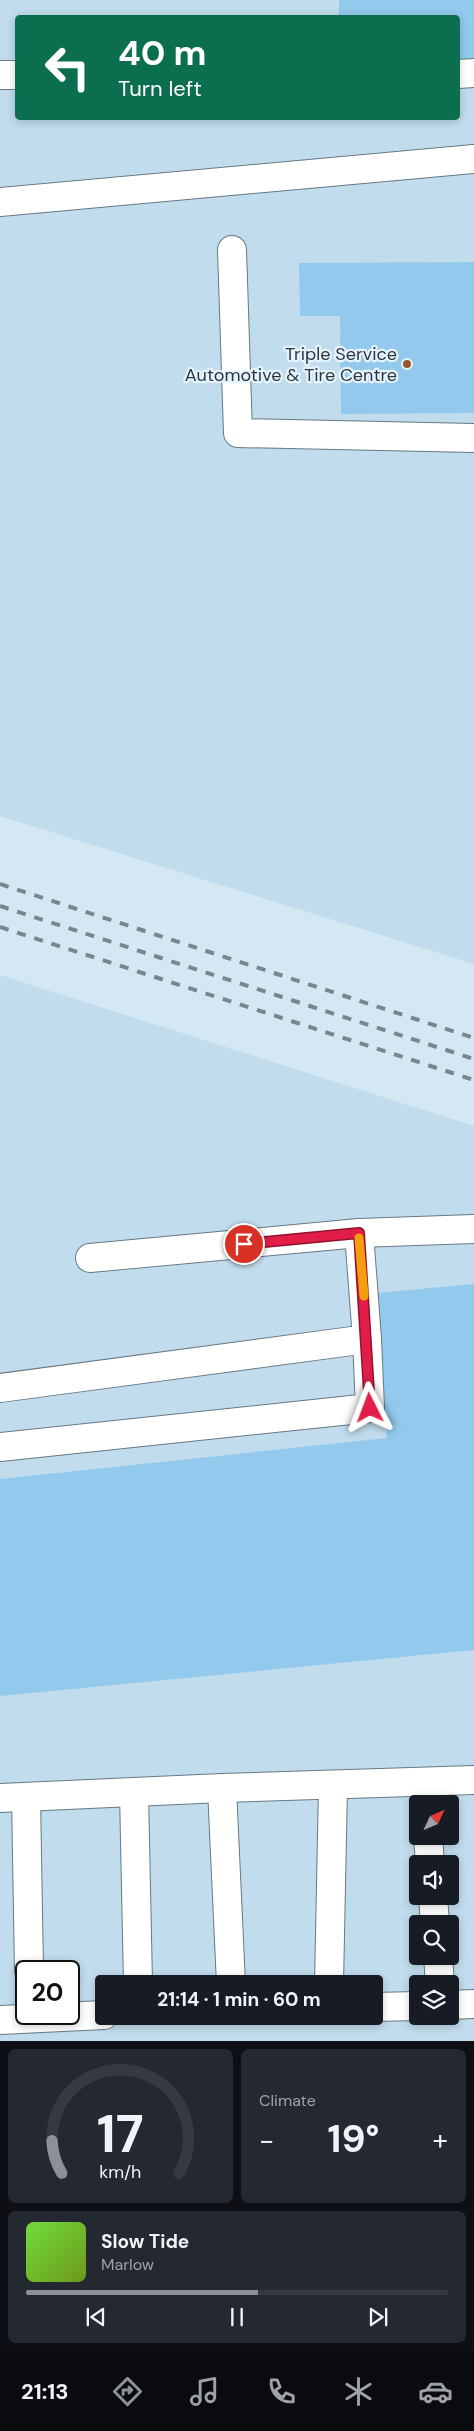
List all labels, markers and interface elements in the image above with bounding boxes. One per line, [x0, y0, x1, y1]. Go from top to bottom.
text: 40 m [118, 30, 207, 76]
icon: left [35, 35, 100, 100]
text: Turn left [118, 74, 202, 103]
place label: Triple Service Automotive & Tire Centre [185, 342, 397, 387]
marker: Triple Service Automotive & Tire Centre [401, 358, 413, 370]
pin [223, 1223, 265, 1265]
icon: arrive [230, 1230, 258, 1258]
position arrow [343, 1381, 395, 1433]
north arrow [409, 1795, 459, 1845]
map controls [409, 1795, 459, 2025]
button: sound [409, 1855, 459, 1905]
button: search [409, 1915, 459, 1965]
speed limit sign: 20 [15, 1960, 80, 2025]
button: layers [409, 1975, 459, 2025]
text: 21:14 · 1 min · 60 m [157, 1987, 321, 2012]
text: Climate [259, 2090, 316, 2111]
text: 17 [97, 2100, 144, 2168]
text: 19° [328, 2114, 379, 2164]
text: − [259, 2122, 274, 2159]
text: + [433, 2122, 448, 2159]
text: km/h [99, 2160, 142, 2184]
text: Slow Tide [101, 2229, 189, 2254]
text: Marlow [101, 2254, 154, 2275]
icon: previous [82, 2303, 110, 2331]
icon: pause [223, 2303, 251, 2331]
icon: next [364, 2303, 392, 2331]
icon: directions [110, 2374, 145, 2409]
icon: music [187, 2374, 222, 2409]
icon: phone [264, 2374, 299, 2409]
icon: climate [341, 2374, 376, 2409]
icon: car [418, 2374, 453, 2409]
text: 21:13 [21, 2377, 69, 2406]

